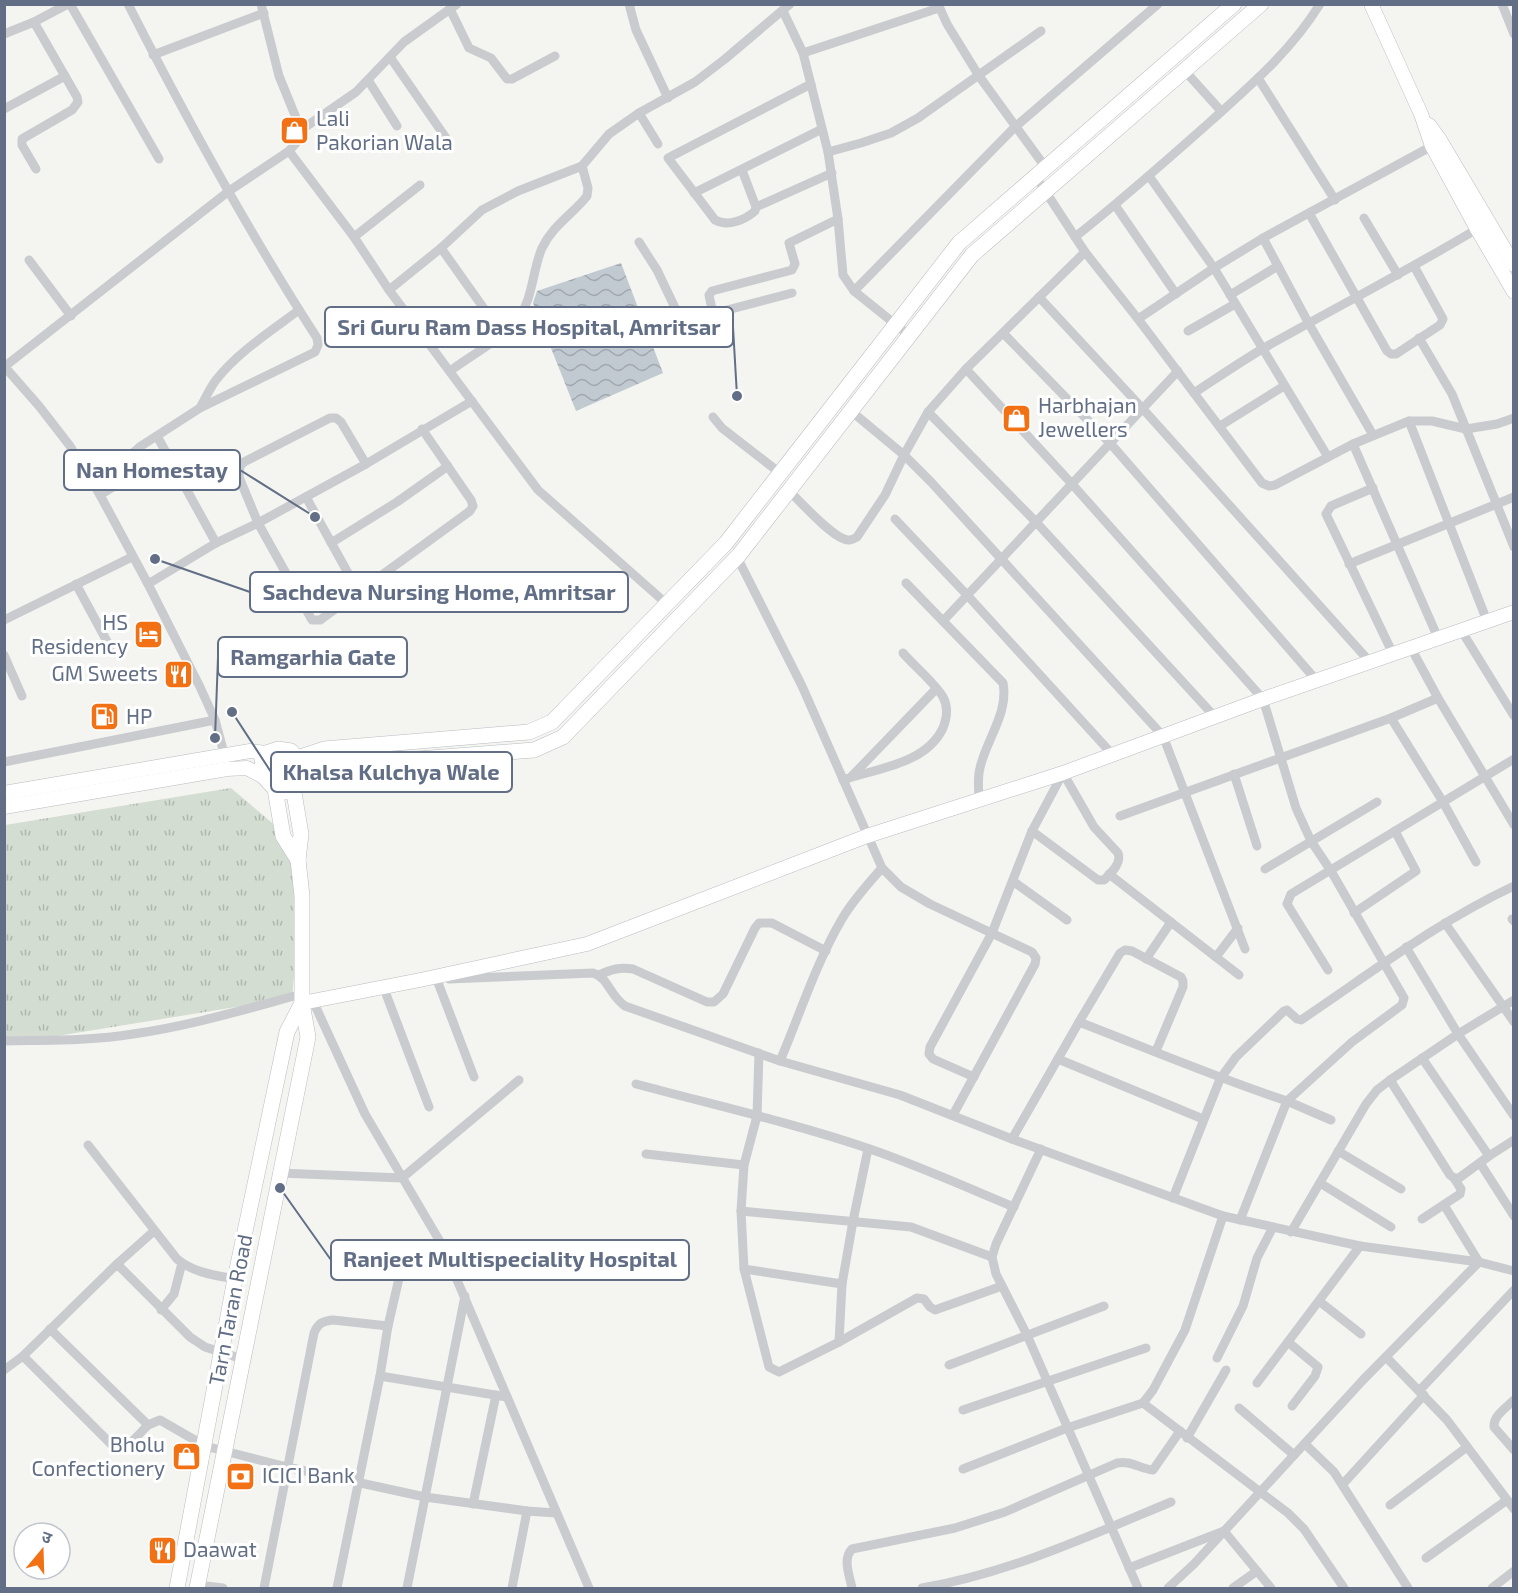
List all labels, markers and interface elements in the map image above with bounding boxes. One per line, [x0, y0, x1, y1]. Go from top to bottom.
place label: Lali Pakorian Wala [316, 105, 453, 154]
shop icon: Lali Pakorian Wala [279, 115, 311, 147]
callout: Sri Guru Ram Dass Hospital, Amritsar [325, 307, 733, 347]
text: Sri Guru Ram Dass Hospital, Amritsar [337, 313, 721, 339]
place label: Harbhajan Jewellers [1038, 392, 1137, 441]
shop icon: Harbhajan Jewellers [1001, 402, 1033, 434]
callout: Nan Homestay [64, 450, 240, 490]
text: Nan Homestay [76, 456, 229, 483]
callout: Sachdeva Nursing Home, Amritsar [250, 572, 628, 612]
text: Sachdeva Nursing Home, Amritsar [262, 578, 616, 604]
place label: HS Residency [31, 609, 128, 658]
hotel icon: HS Residency [133, 619, 165, 651]
callout: Ramgarhia Gate [218, 637, 407, 677]
text: Ramgarhia Gate [230, 643, 396, 669]
restaurant icon: GM Sweets [163, 658, 195, 690]
place label: GM Sweets [52, 660, 158, 685]
fuel station icon: HP [89, 701, 121, 733]
place label: HP [126, 703, 152, 728]
callout: Khalsa Kulchya Wale [271, 752, 512, 792]
text: Khalsa Kulchya Wale [282, 758, 500, 785]
street label: Tarn Taran Road [203, 1232, 256, 1387]
callout: Ranjeet Multispeciality Hospital [331, 1240, 689, 1280]
text: Ranjeet Multispeciality Hospital [343, 1245, 678, 1272]
place label: Bholu Confectionery [31, 1431, 165, 1480]
shop icon: Bholu Confectionery [170, 1441, 202, 1473]
bank icon: ICICI Bank [225, 1460, 257, 1492]
place label: ICICI Bank [262, 1462, 355, 1487]
north arrow [12, 1521, 72, 1581]
text: उ [40, 1526, 55, 1547]
restaurant icon: Daawat [146, 1534, 178, 1566]
place label: Daawat [183, 1536, 257, 1561]

